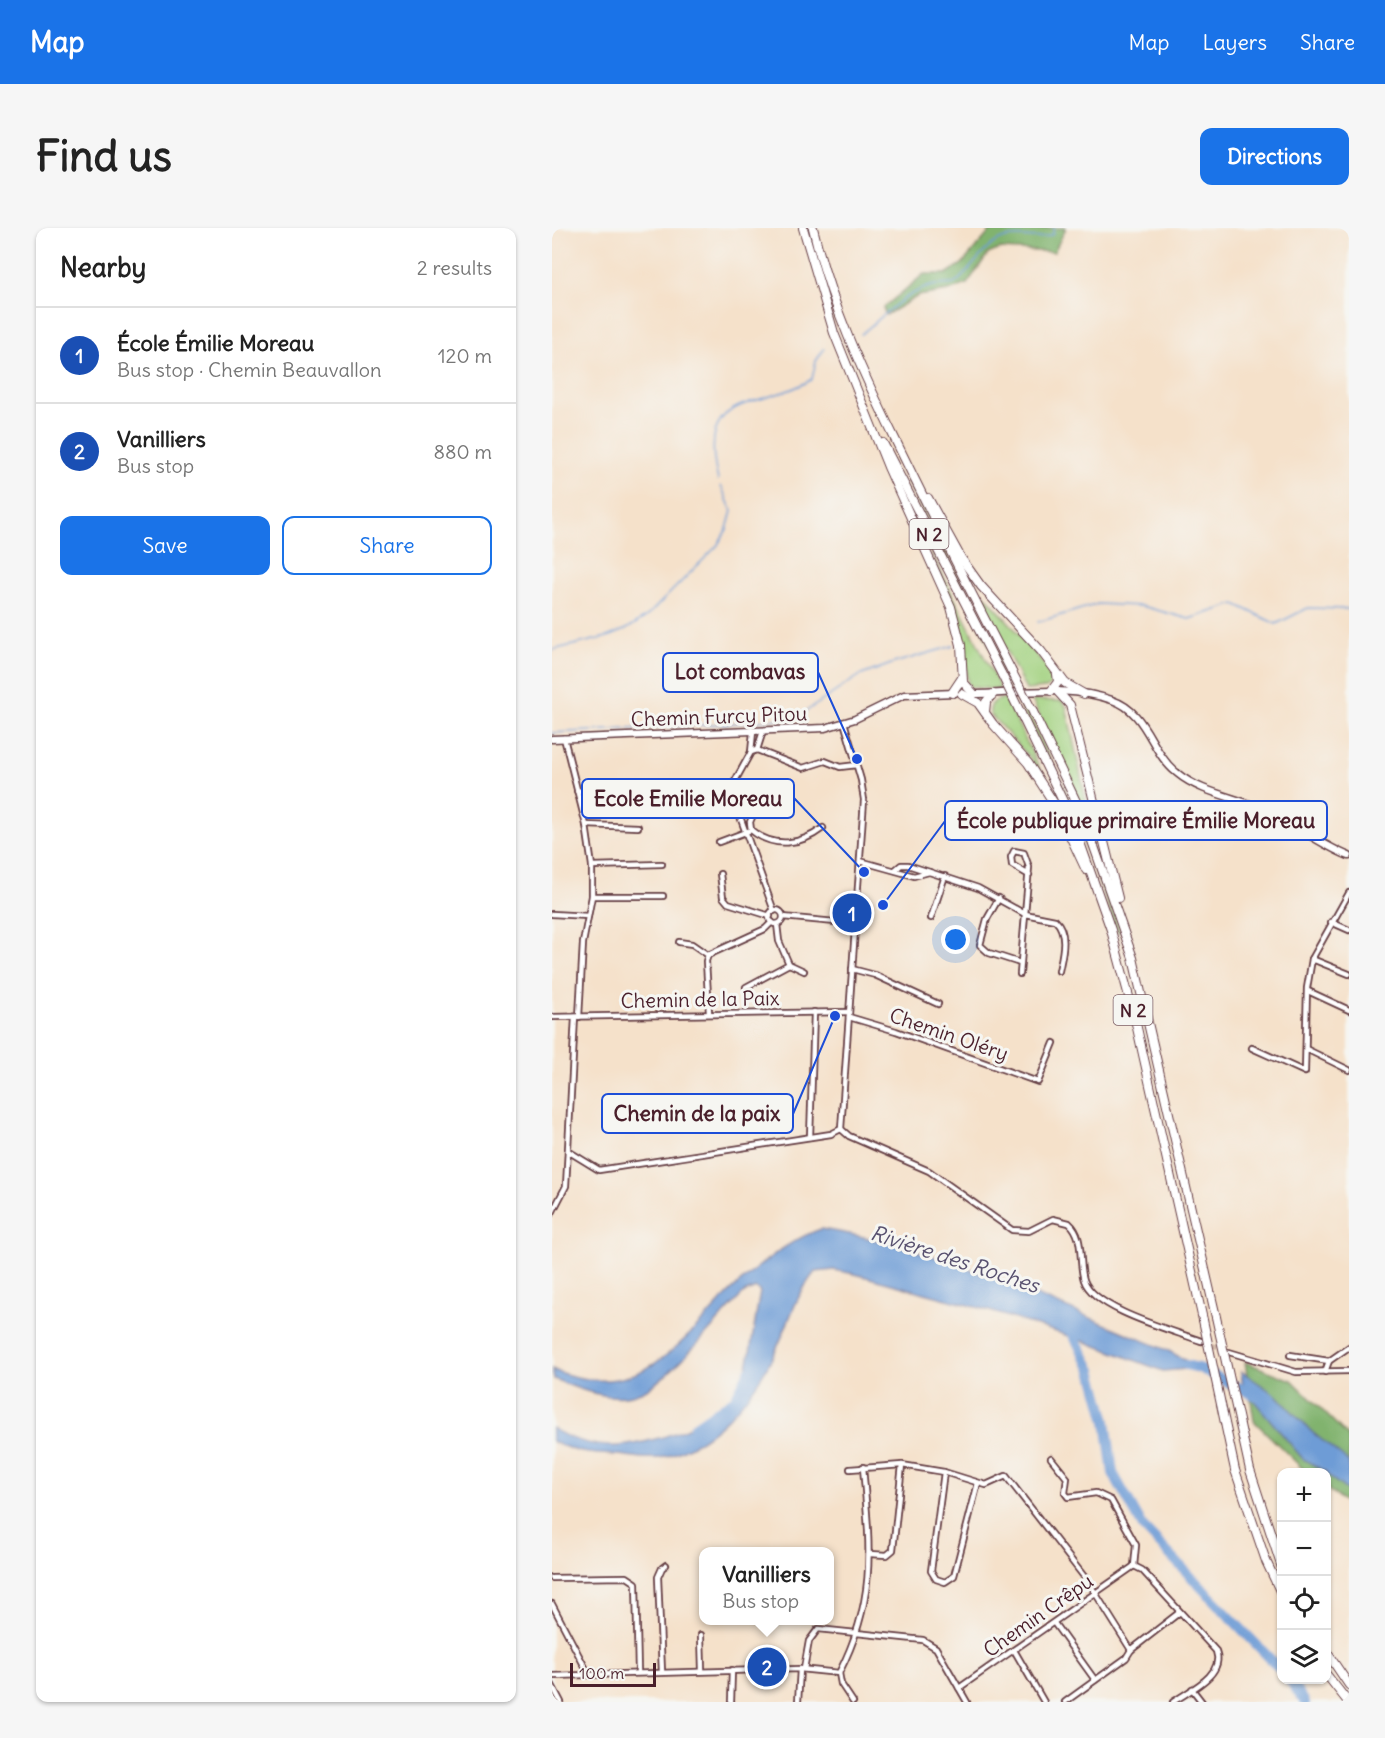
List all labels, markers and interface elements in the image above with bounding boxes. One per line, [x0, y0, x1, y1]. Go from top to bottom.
text: Map [30, 24, 84, 60]
text: Map [1129, 29, 1169, 56]
text: Layers [1202, 29, 1267, 56]
text: Share [1300, 29, 1355, 56]
button: Directions [1200, 128, 1349, 185]
text: Find us [36, 130, 172, 182]
text: Nearby [60, 251, 146, 284]
text: 2 results [417, 255, 492, 280]
text: École Émilie Moreau [117, 329, 314, 357]
text: 1 [76, 343, 83, 368]
text: 120 m [438, 343, 492, 368]
text: Bus stop · Chemin Beauvallon [117, 357, 382, 382]
text: Vanilliers [117, 425, 206, 453]
text: 2 [74, 439, 85, 464]
text: 880 m [434, 439, 492, 464]
text: Bus stop [117, 453, 194, 478]
button: Save [60, 516, 270, 575]
button: Share [282, 516, 492, 575]
road number: N 2 [910, 519, 949, 549]
callout: Lot combavas [663, 653, 818, 692]
text: Lot combavas [675, 658, 806, 685]
street label: Chemin Furcy Pitou [630, 700, 808, 732]
callout: Ecole Emilie Moreau [582, 779, 794, 818]
text: Ecole Emilie Moreau [594, 785, 782, 812]
callout: École publique primaire Émilie Moreau [945, 801, 1327, 840]
text: École publique primaire Émilie Moreau [957, 806, 1315, 834]
pin: 1 [832, 890, 872, 936]
your location [941, 925, 970, 954]
street label: Chemin de la Paix [620, 985, 780, 1013]
road number: N 2 [1114, 995, 1152, 1025]
street label: Chemin Oléry [886, 1002, 1012, 1066]
callout: Chemin de la paix [602, 1094, 793, 1133]
text: Chemin de la paix [614, 1100, 781, 1127]
water label: Rivière des Roches [867, 1219, 1044, 1299]
map controls [1277, 1468, 1331, 1684]
button: + [1277, 1468, 1331, 1522]
button: − [1277, 1522, 1331, 1576]
popup [699, 1547, 834, 1625]
text: Vanilliers [722, 1560, 811, 1588]
street label: Chemin Crêpu [978, 1568, 1098, 1662]
button: locate [1277, 1576, 1331, 1630]
text: Bus stop [722, 1588, 799, 1613]
button: layers [1277, 1630, 1331, 1684]
pin: 2 [748, 1644, 786, 1690]
scale bar [570, 1660, 656, 1688]
text: 100 m [579, 1663, 624, 1683]

